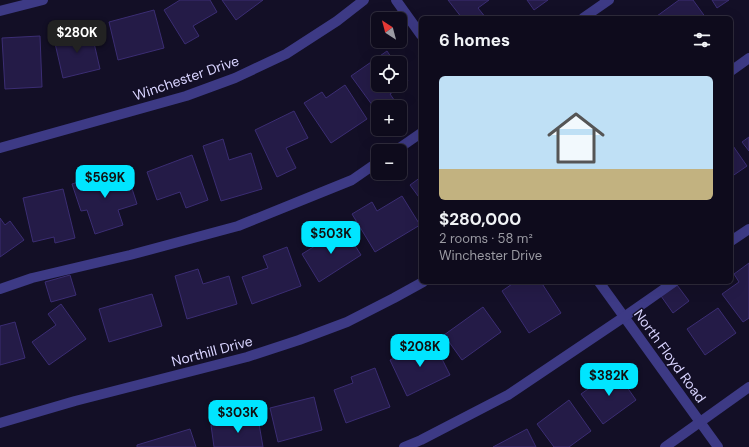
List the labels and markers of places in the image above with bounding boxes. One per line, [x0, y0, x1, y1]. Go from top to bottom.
pin: $280K [49, 20, 105, 54]
pin: $569K [77, 165, 133, 199]
pin: $503K [303, 221, 359, 255]
pin: $208K [392, 334, 448, 368]
pin: $382K [581, 363, 637, 397]
pin: $303K [210, 400, 266, 434]

